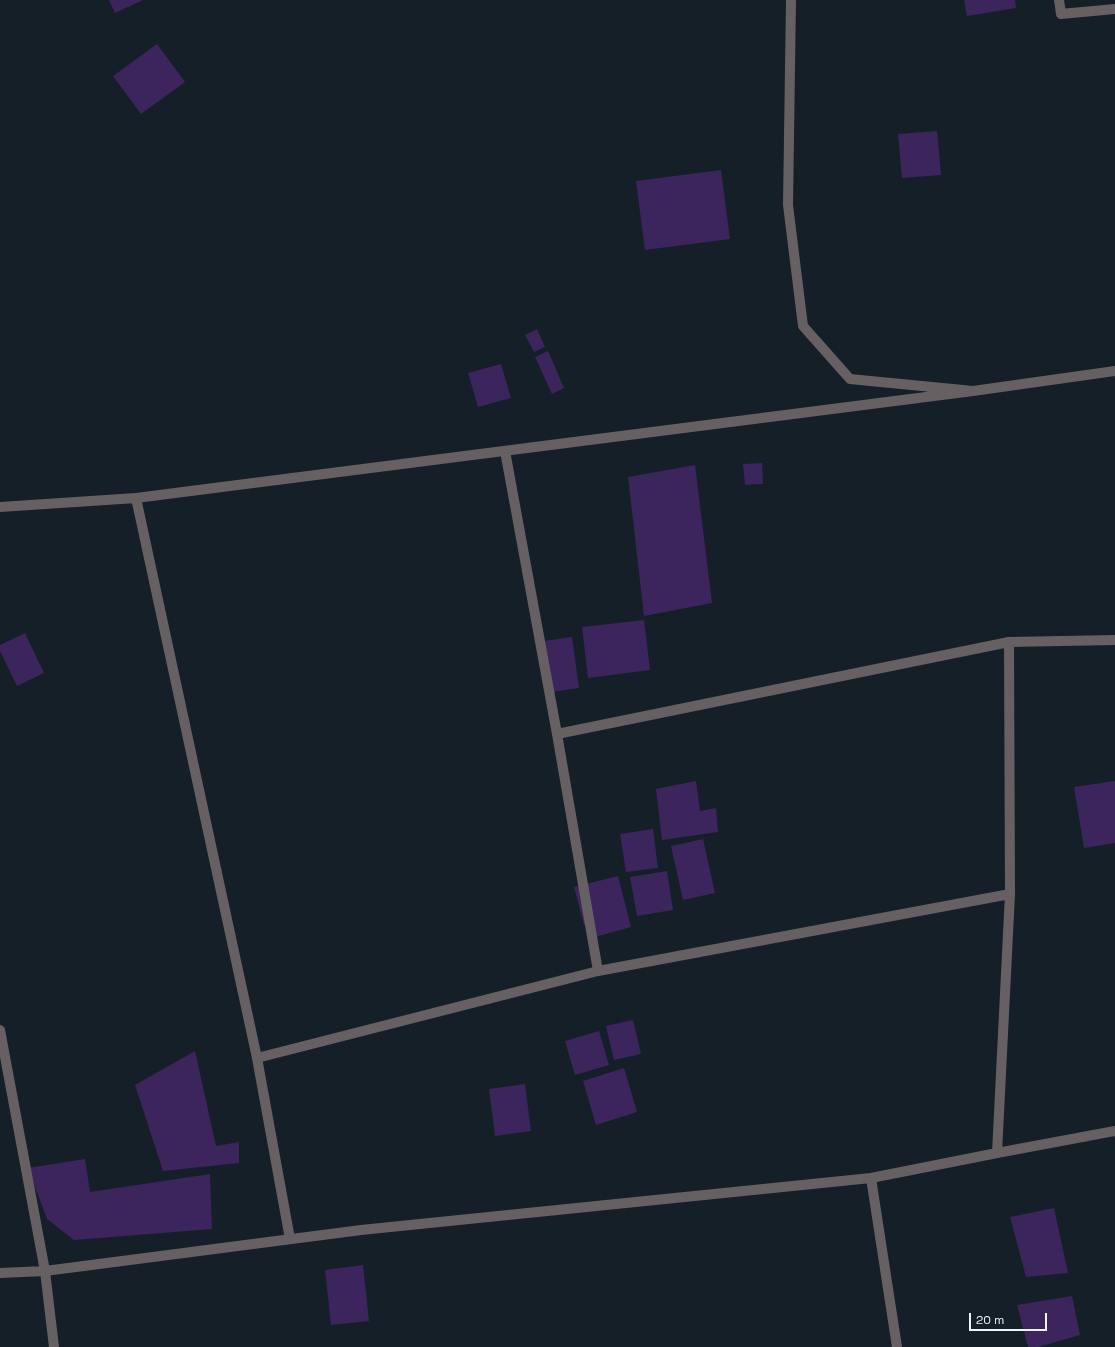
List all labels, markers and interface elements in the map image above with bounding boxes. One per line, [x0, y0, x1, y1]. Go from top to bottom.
scale bar [971, 1305, 1049, 1331]
text: 20 m [976, 1312, 1004, 1328]

